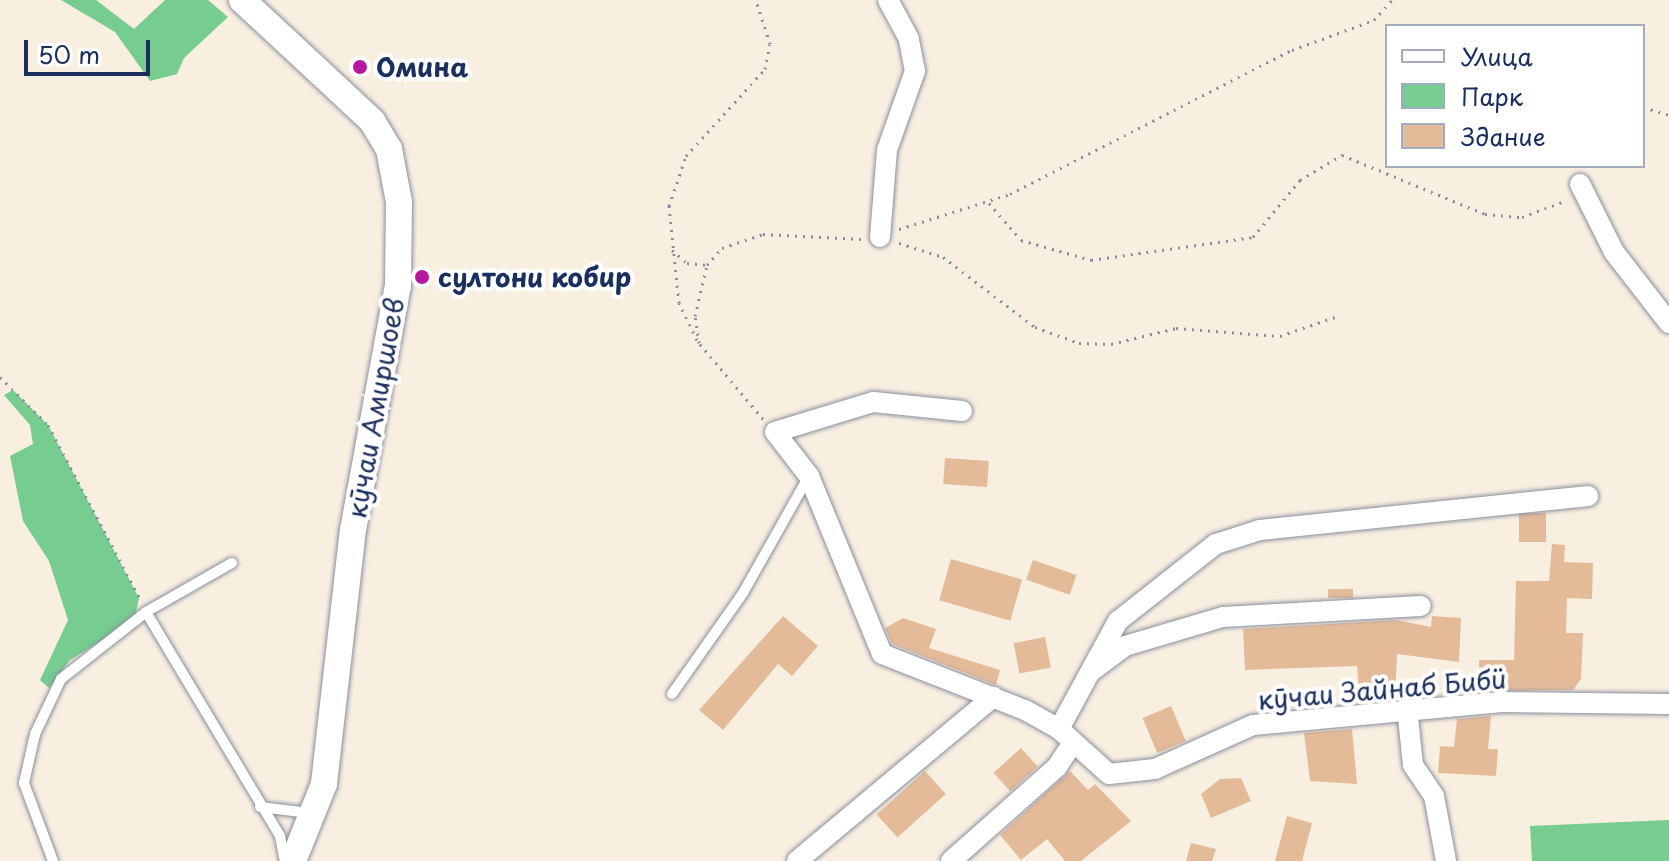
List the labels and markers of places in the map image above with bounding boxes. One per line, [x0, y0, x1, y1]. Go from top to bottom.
place label: Омина [376, 51, 468, 83]
marker: Омина [351, 58, 369, 76]
place label: султони кобир [438, 261, 632, 293]
marker: султони кобир [413, 268, 431, 286]

